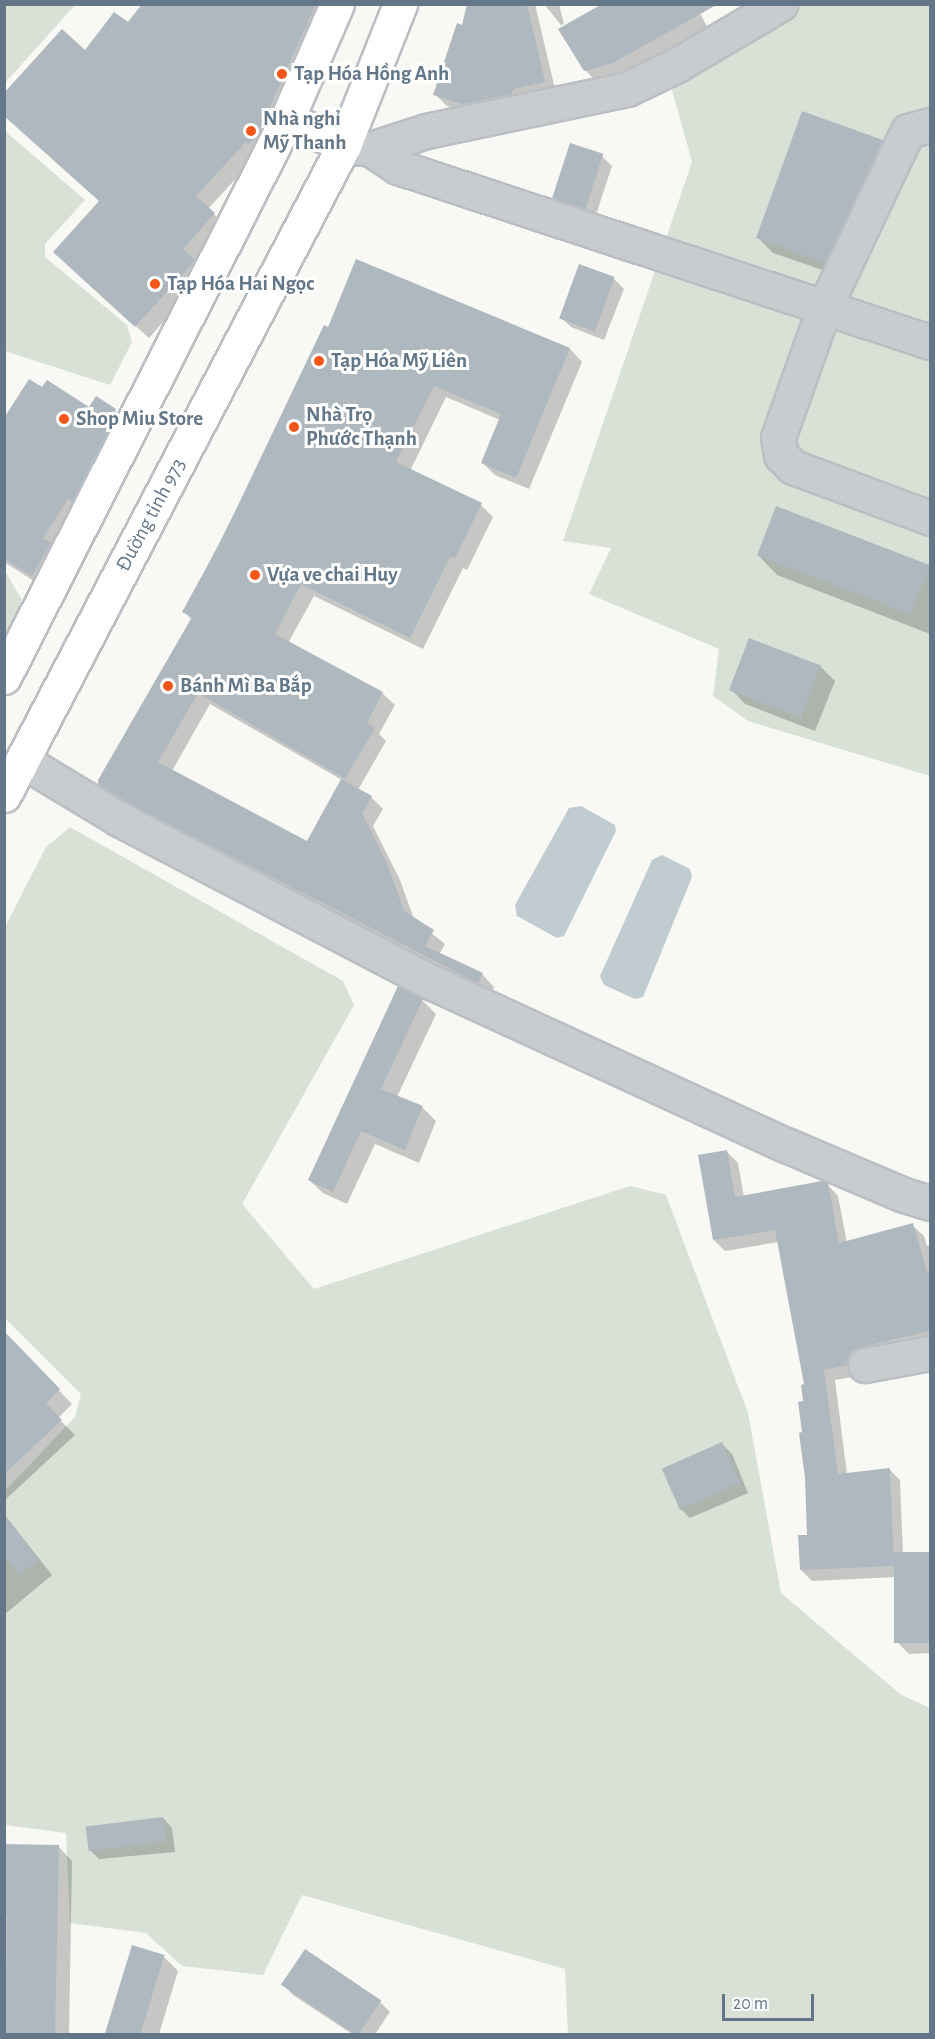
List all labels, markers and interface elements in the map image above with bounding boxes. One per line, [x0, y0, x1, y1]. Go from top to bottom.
place label: Tạp Hóa Hồng Anh [294, 61, 449, 87]
marker: Tạp Hóa Hồng Anh [275, 67, 289, 81]
place label: Nhà nghỉ Mỹ Thanh [263, 106, 346, 156]
marker: Nhà nghỉ Mỹ Thanh [244, 124, 258, 138]
place label: Tạp Hóa Hai Ngọc [167, 271, 314, 297]
marker: Tạp Hóa Hai Ngọc [148, 277, 162, 291]
place label: Tạp Hóa Mỹ Liên [331, 348, 467, 374]
marker: Tạp Hóa Mỹ Liên [312, 354, 326, 368]
place label: Nhà Trọ Phước Thạnh [306, 402, 417, 452]
place label: Shop Miu Store [76, 406, 203, 432]
marker: Shop Miu Store [57, 412, 71, 426]
marker: Nhà Trọ Phước Thạnh [287, 420, 301, 434]
street label: Đường tỉnh 973 [111, 454, 191, 576]
place label: Vựa ve chai Huy [267, 562, 398, 588]
marker: Vựa ve chai Huy [248, 568, 262, 582]
place label: Bánh Mì Ba Bắp [180, 673, 312, 699]
marker: Bánh Mì Ba Bắp [161, 679, 175, 693]
scale bar [725, 1982, 816, 2020]
text: 20 m [733, 1995, 768, 2013]

